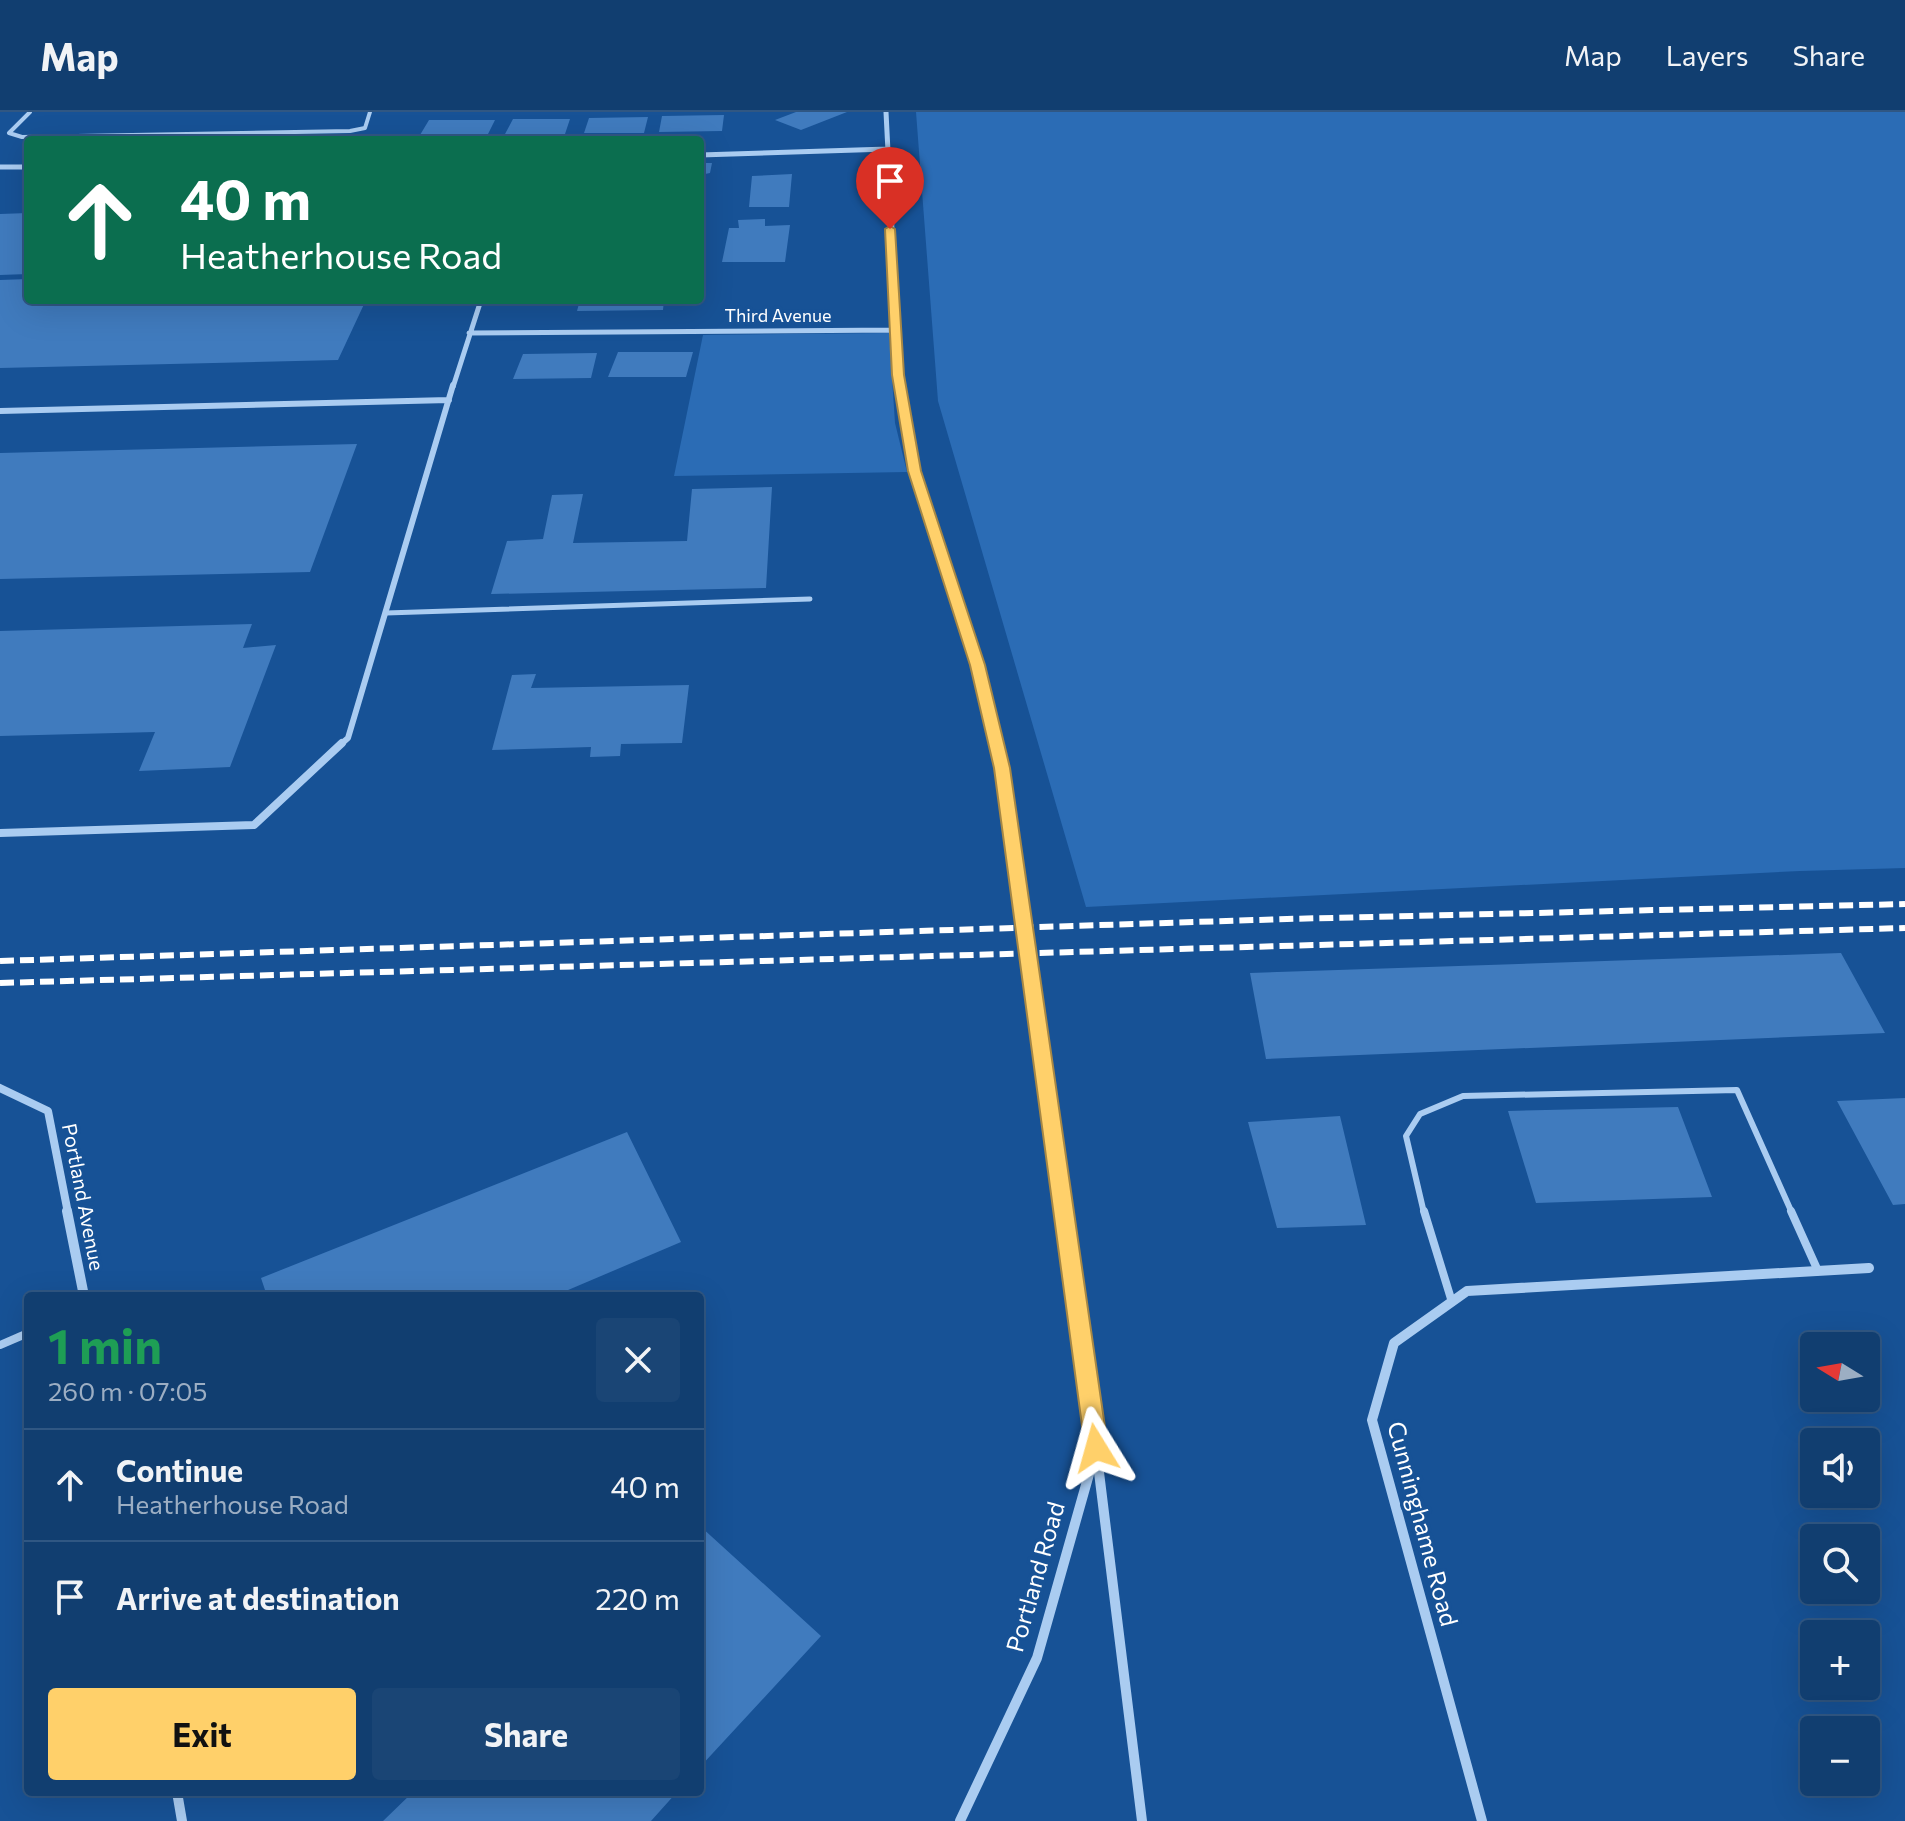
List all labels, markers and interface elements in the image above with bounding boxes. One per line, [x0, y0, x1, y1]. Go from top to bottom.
text: Map [40, 32, 119, 79]
text: Map [1564, 38, 1622, 72]
text: Layers [1666, 38, 1748, 72]
text: Share [1792, 38, 1865, 72]
pin [856, 147, 924, 229]
icon: arrive [868, 159, 912, 203]
text: 40 m [180, 163, 311, 232]
icon: ahead [48, 168, 152, 272]
text: Heatherhouse Road [180, 232, 502, 276]
street label: Third Avenue [724, 304, 832, 326]
street label: Portland Avenue [58, 1121, 110, 1272]
text: 1 min [48, 1315, 162, 1374]
button: close [596, 1318, 680, 1402]
north arrow [1800, 1332, 1880, 1412]
map controls [1800, 1332, 1880, 1796]
text: 260 m · 07:05 [48, 1375, 207, 1406]
position arrow [1054, 1406, 1138, 1490]
street label: Cunninghame Road [1382, 1418, 1465, 1629]
button: sound [1800, 1428, 1880, 1508]
text: Continue [116, 1451, 243, 1488]
icon: ahead [48, 1463, 92, 1507]
text: 40 m [611, 1467, 680, 1504]
text: Heatherhouse Road [116, 1488, 349, 1519]
street label: Portland Road [999, 1498, 1070, 1655]
button: search [1800, 1524, 1880, 1604]
icon: arrive [48, 1575, 92, 1619]
text: Arrive at destination [116, 1579, 400, 1616]
text: 220 m [595, 1579, 680, 1616]
button: + [1800, 1620, 1880, 1700]
button: Exit [48, 1688, 356, 1780]
button: Share [372, 1688, 680, 1780]
button: − [1800, 1716, 1880, 1796]

